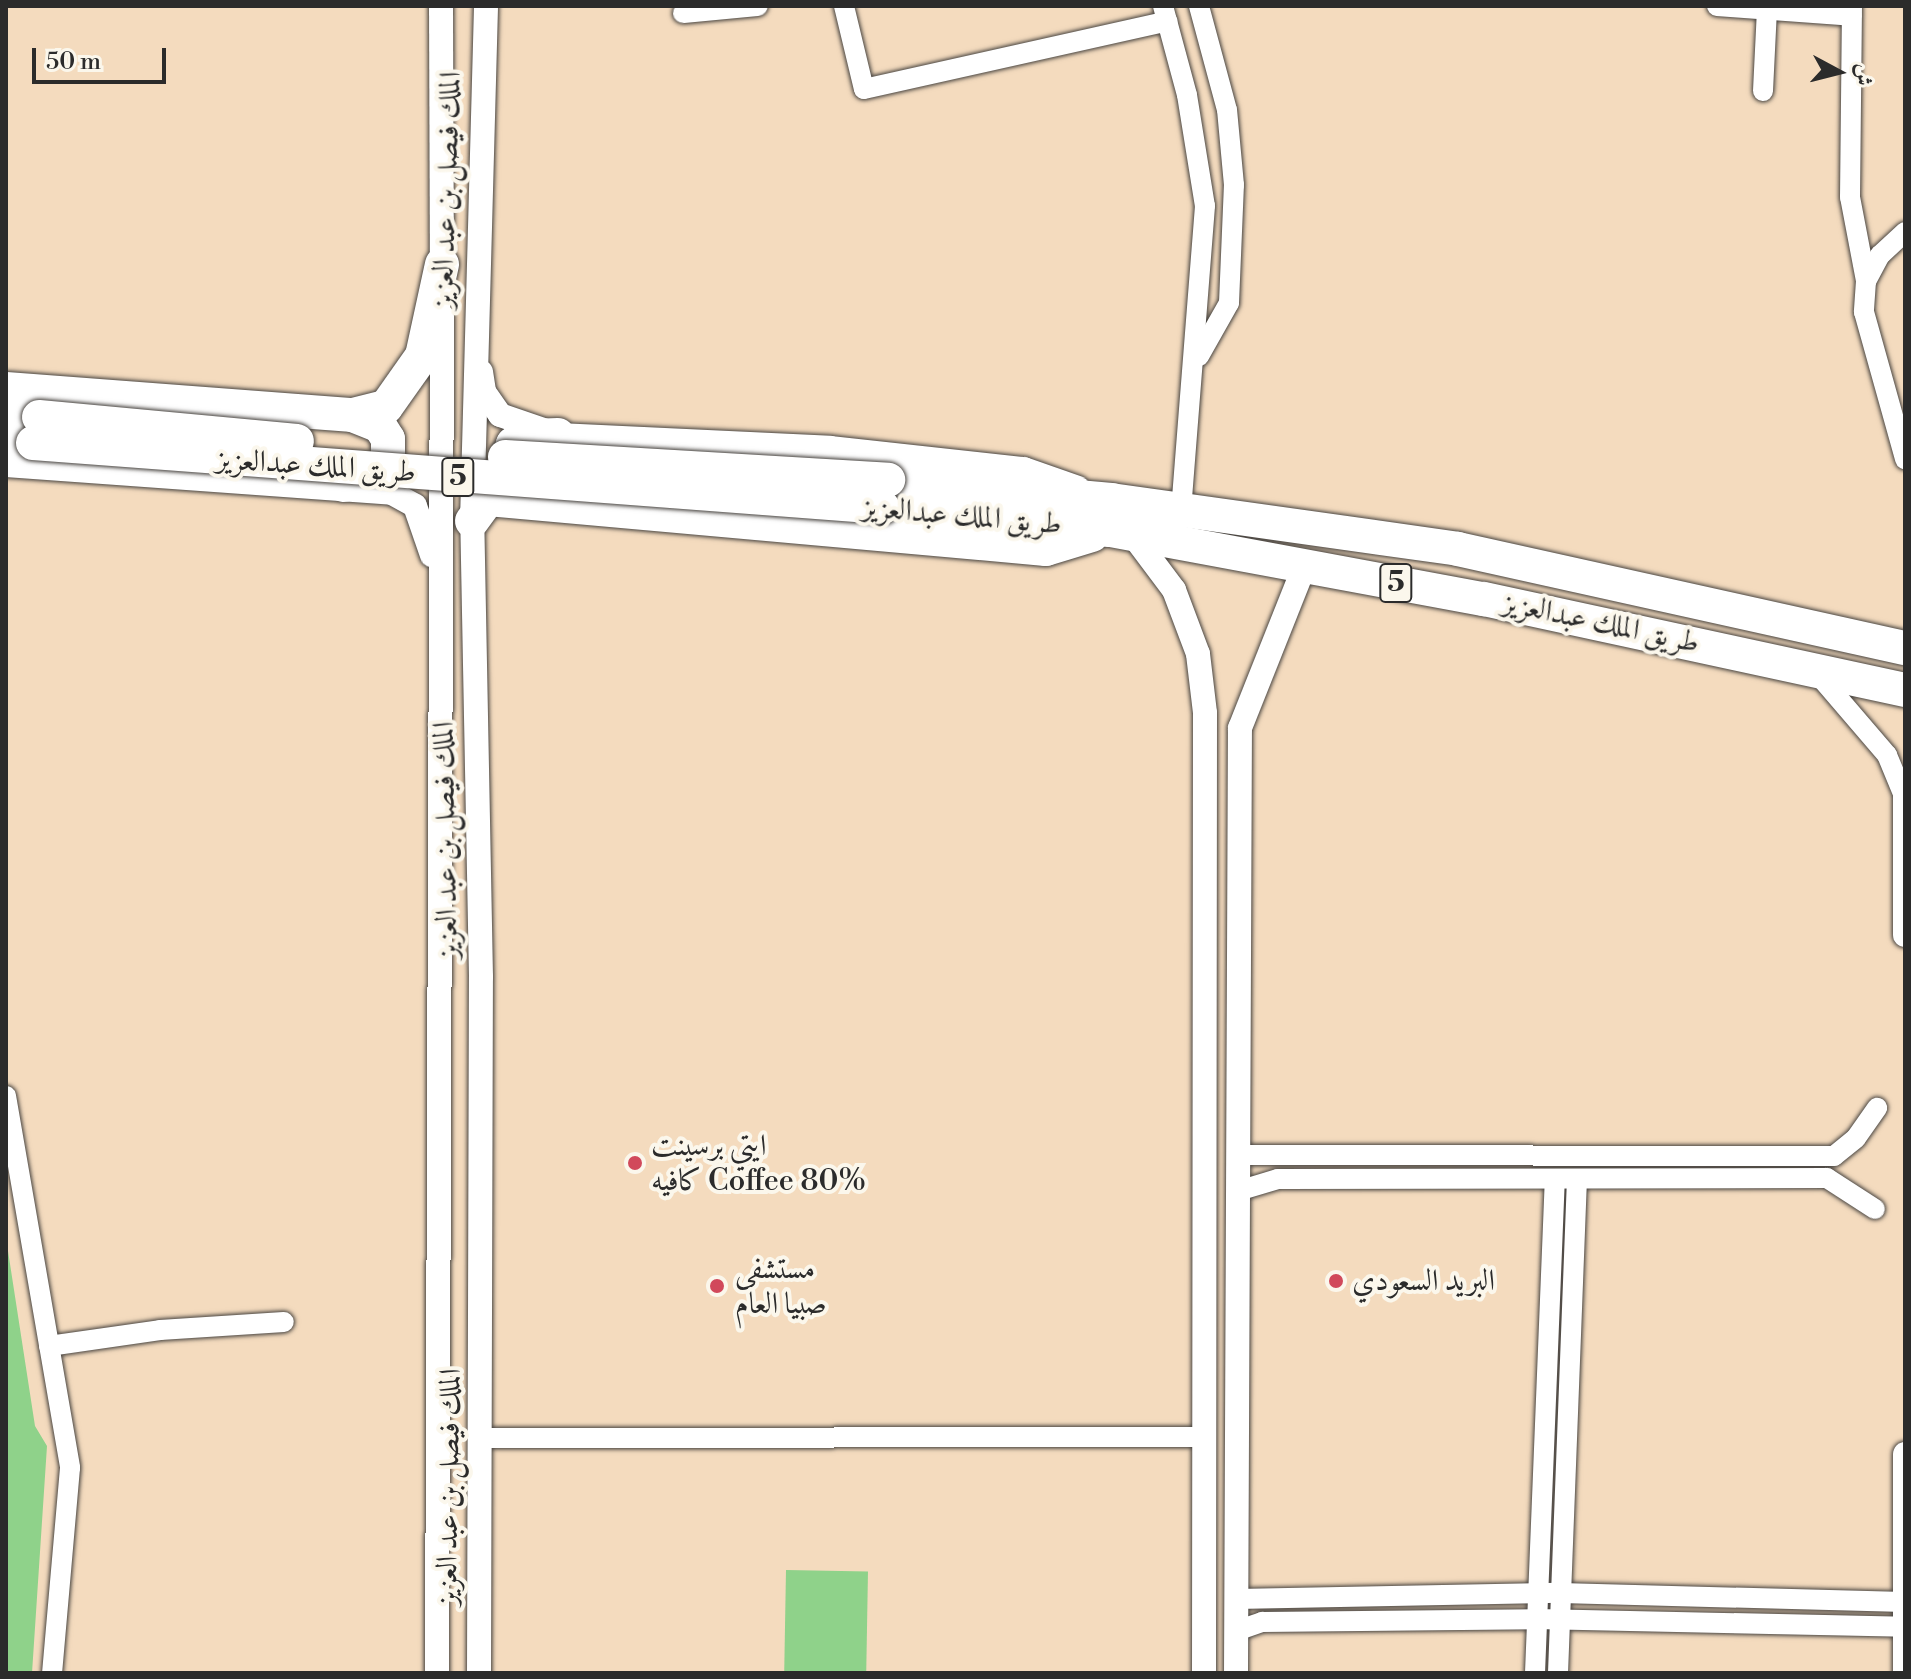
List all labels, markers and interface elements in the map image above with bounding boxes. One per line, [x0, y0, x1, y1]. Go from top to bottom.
scale bar [36, 32, 170, 82]
north arrow [1799, 32, 1879, 112]
text: 50 m [46, 47, 101, 77]
text: ش [1849, 63, 1878, 87]
street label: الملك فيصل بن عبد العزيز [425, 71, 469, 309]
street label: طريق الملك عبدالعزيز [215, 441, 417, 491]
road number: 5 [440, 453, 476, 501]
street label: طريق الملك عبدالعزيز [861, 489, 1063, 543]
road number: 5 [1378, 559, 1414, 607]
street label: طريق الملك عبدالعزيز [1499, 585, 1703, 661]
street label: الملك فيصل بن عبد العزيز [426, 721, 466, 959]
place label: ايتي برسينت كافيه Coffee 80% [651, 1128, 866, 1198]
marker: ايتي برسينت كافيه Coffee 80% [626, 1154, 644, 1172]
place label: مستشفى صبيا العام [735, 1251, 827, 1322]
place label: البريد السعودي [1352, 1263, 1495, 1299]
marker: البريد السعودي [1327, 1272, 1345, 1290]
marker: مستشفى صبيا العام [706, 1275, 728, 1297]
street label: الملك فيصل بن عبد العزيز [429, 1368, 469, 1606]

